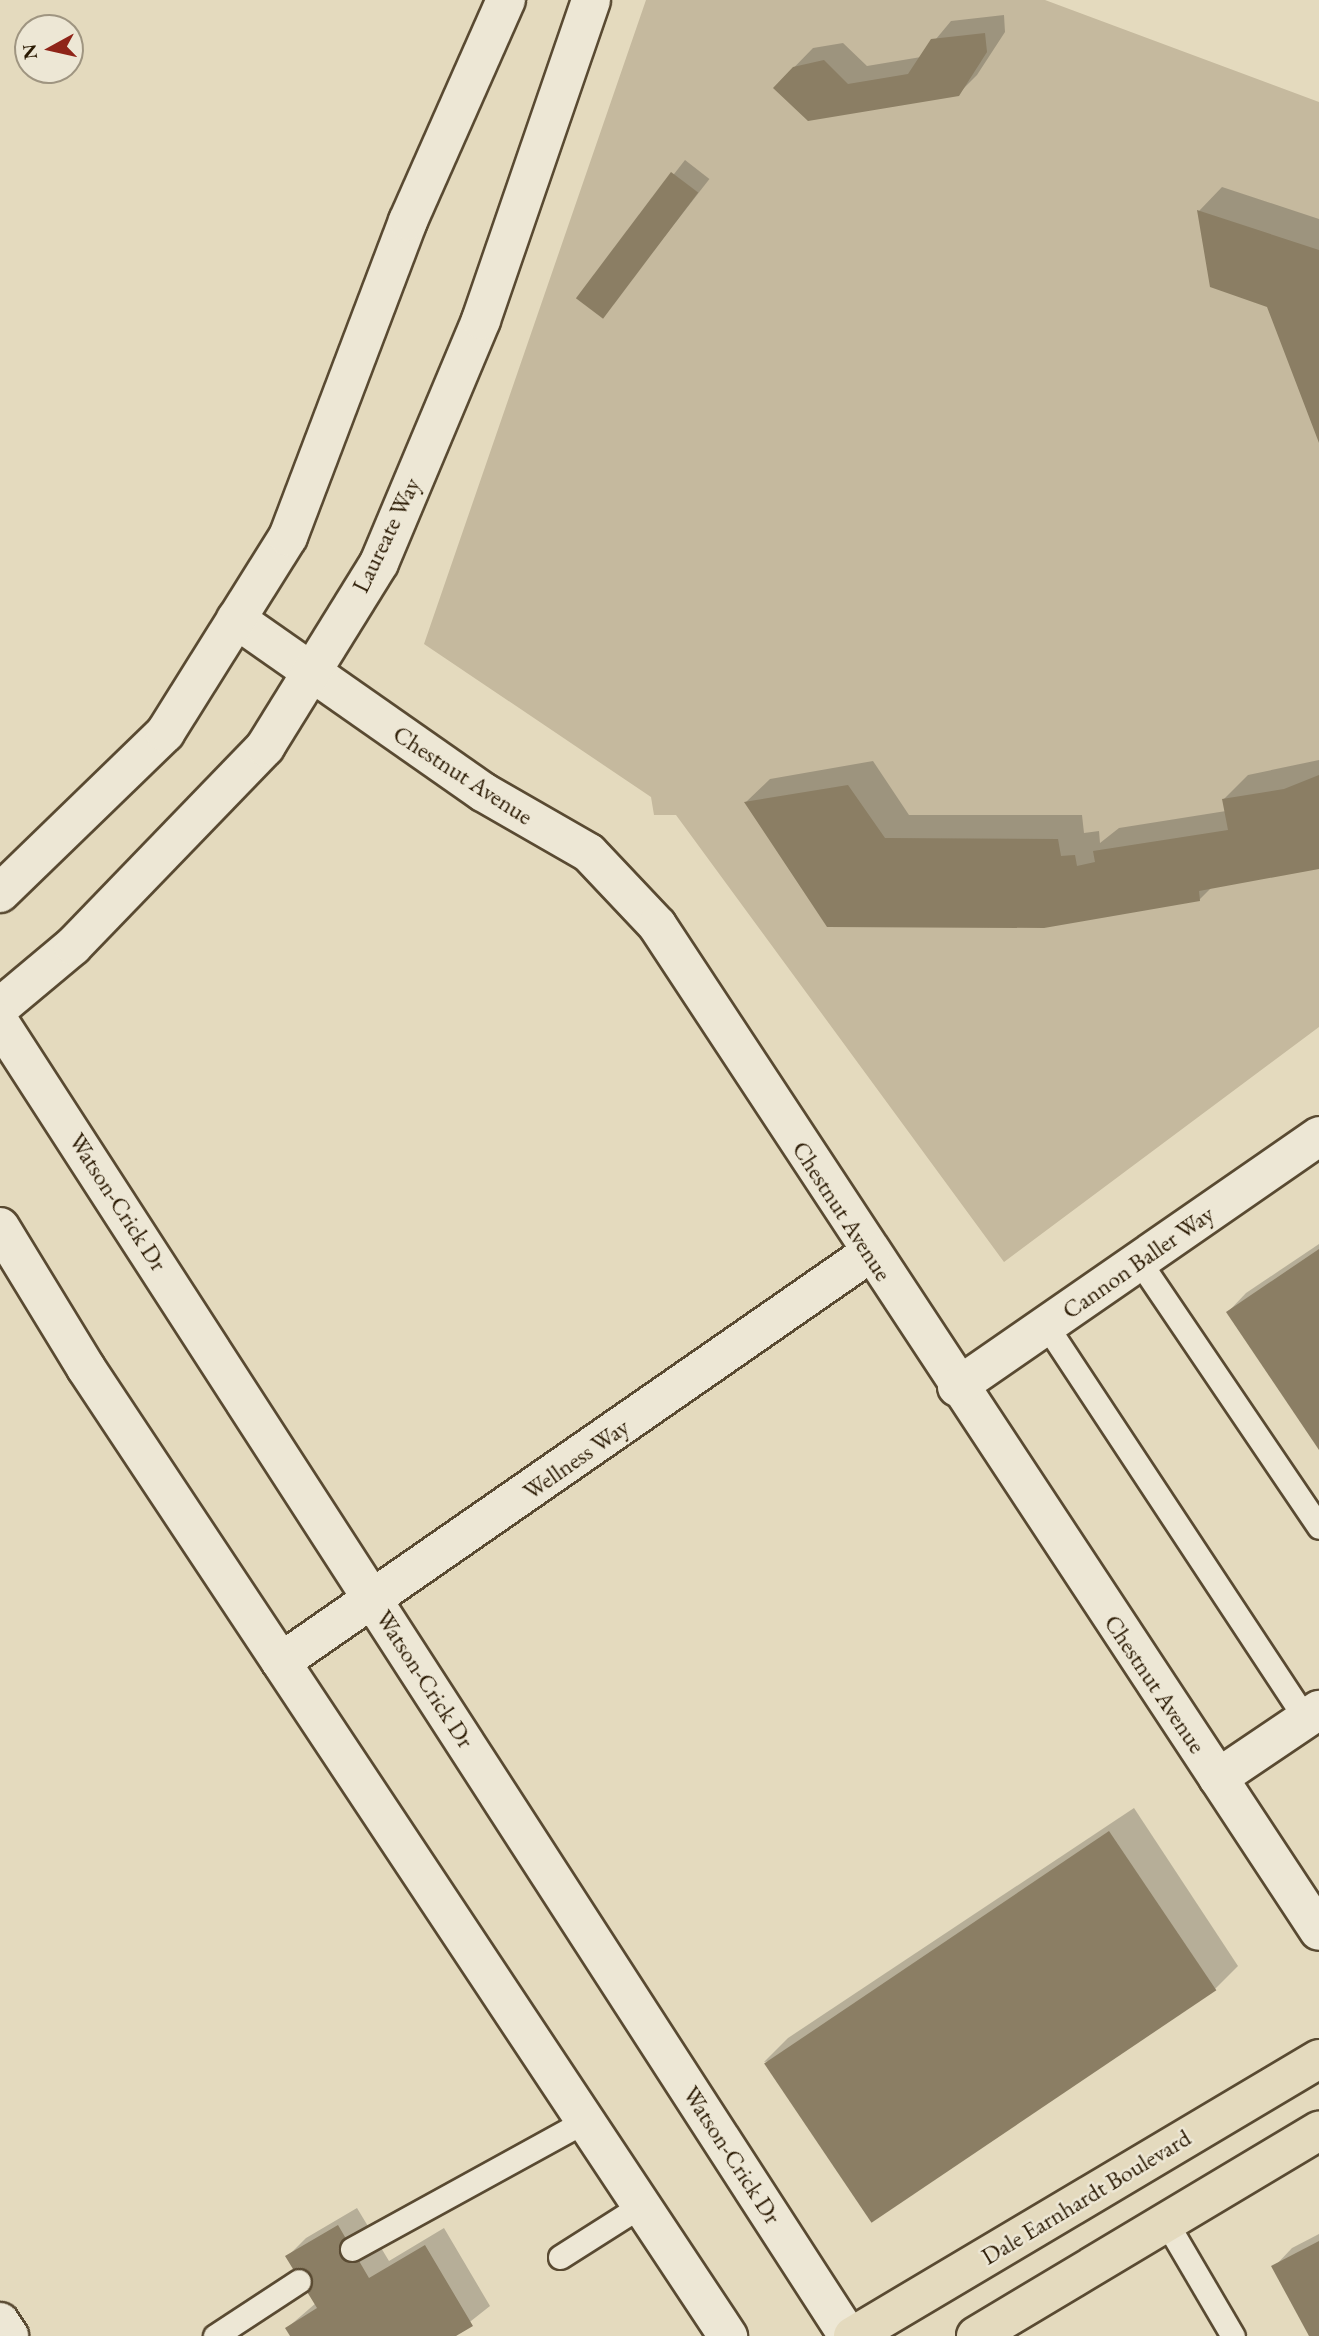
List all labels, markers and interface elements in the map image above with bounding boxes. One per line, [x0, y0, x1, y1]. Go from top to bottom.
north arrow [14, 14, 84, 84]
text: N [16, 42, 43, 61]
street label: Laureate Way [346, 473, 426, 597]
street label: Chestnut Avenue [388, 719, 538, 831]
street label: Watson-Crick Dr [63, 1128, 173, 1276]
street label: Chestnut Avenue [786, 1136, 898, 1286]
street label: Cannon Baller Way [1057, 1199, 1219, 1325]
street label: Wellness Way [518, 1412, 634, 1506]
street label: Watson-Crick Dr [370, 1605, 480, 1753]
street label: Chestnut Avenue [1098, 1609, 1212, 1759]
street label: Watson-Crick Dr [677, 2081, 787, 2229]
street label: Dale Earnhardt Boulevard [976, 2123, 1196, 2271]

